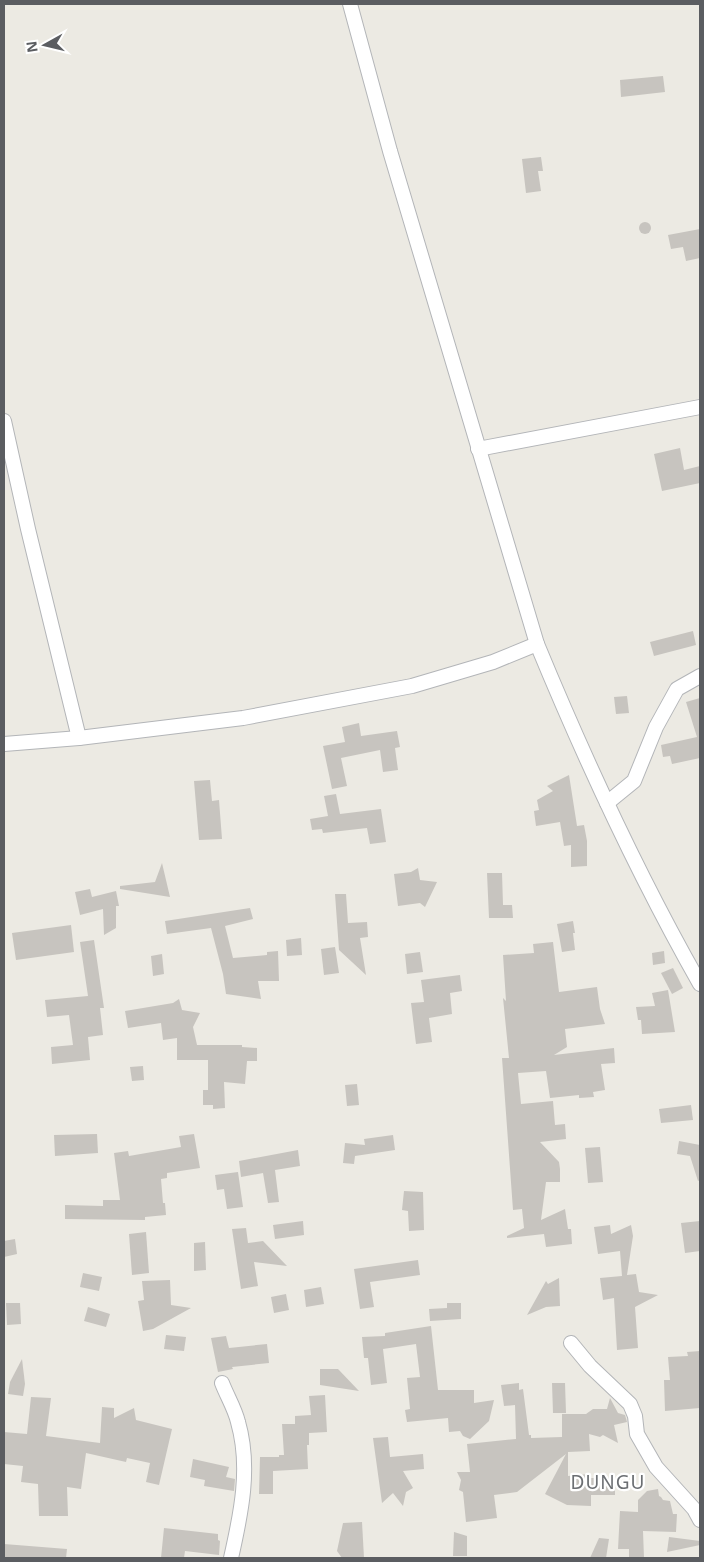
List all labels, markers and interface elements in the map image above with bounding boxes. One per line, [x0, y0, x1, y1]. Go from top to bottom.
north arrow [20, 20, 70, 70]
text: N [21, 40, 42, 54]
district label: DUNGU [571, 1469, 645, 1495]

